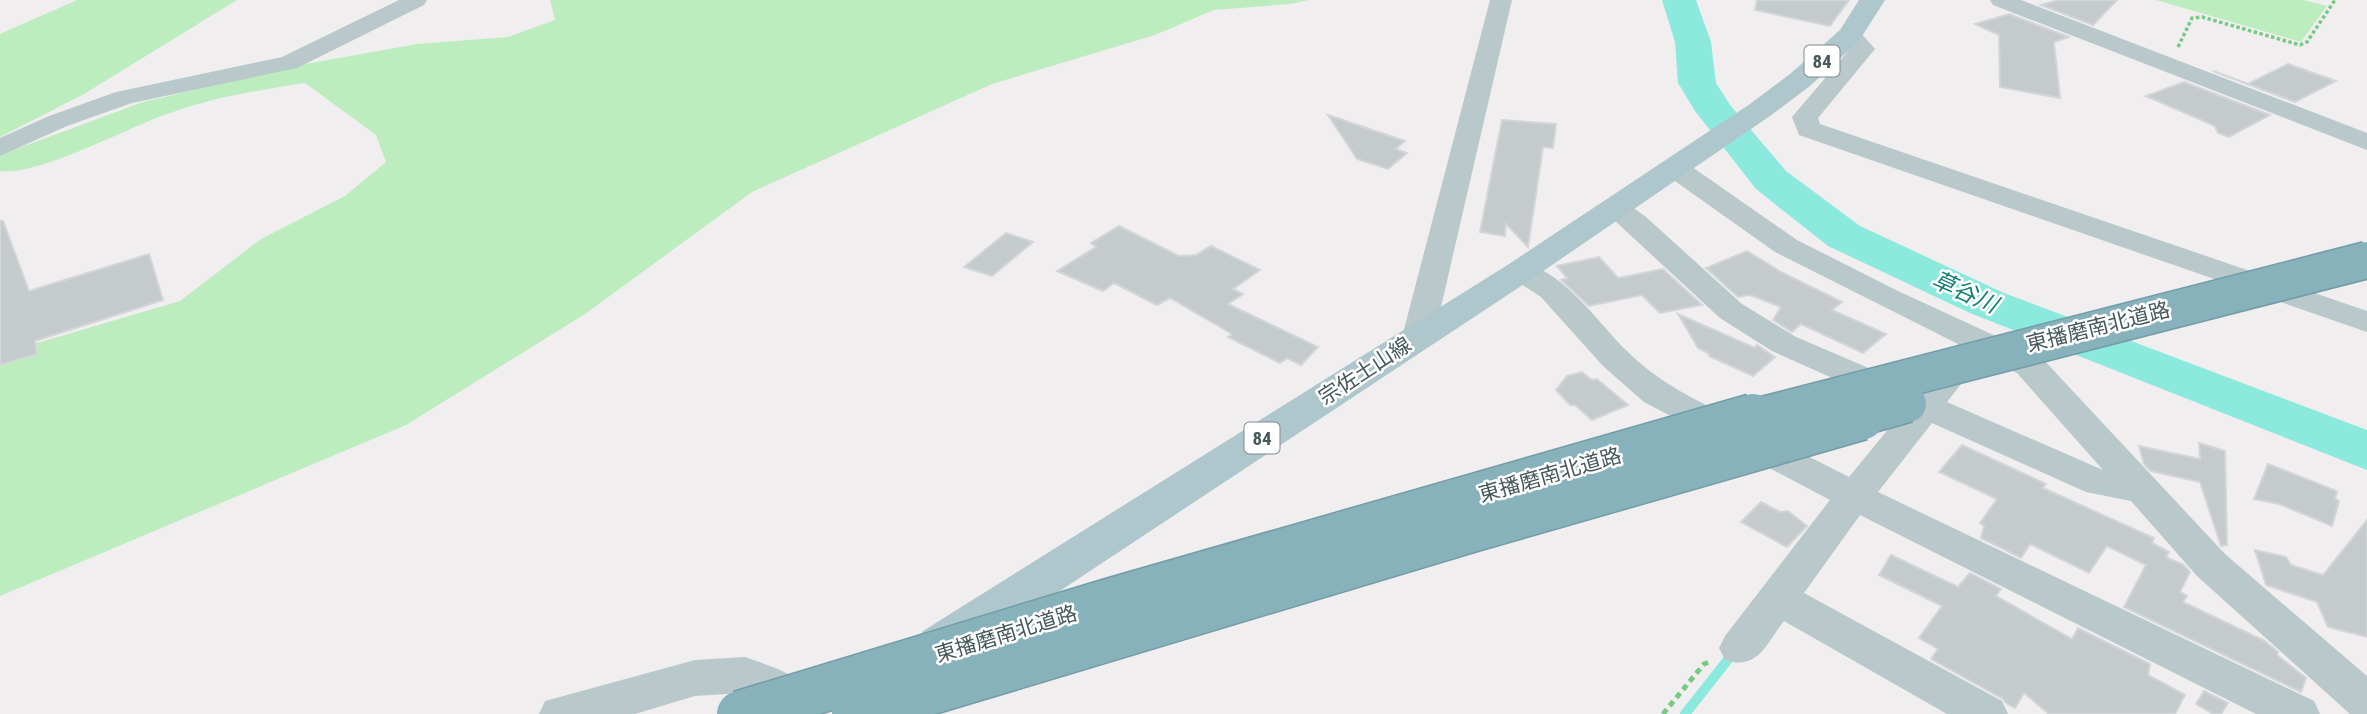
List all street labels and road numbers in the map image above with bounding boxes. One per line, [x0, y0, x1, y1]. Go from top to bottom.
road number: 84 [1804, 45, 1840, 76]
street label: 東播磨南北道路 [2024, 298, 2172, 356]
street label: 宗佐土山線 [1314, 332, 1416, 410]
road number: 84 [1244, 422, 1280, 453]
street label: 東播磨南北道路 [1476, 443, 1624, 507]
street label: 東播磨南北道路 [932, 601, 1080, 667]

